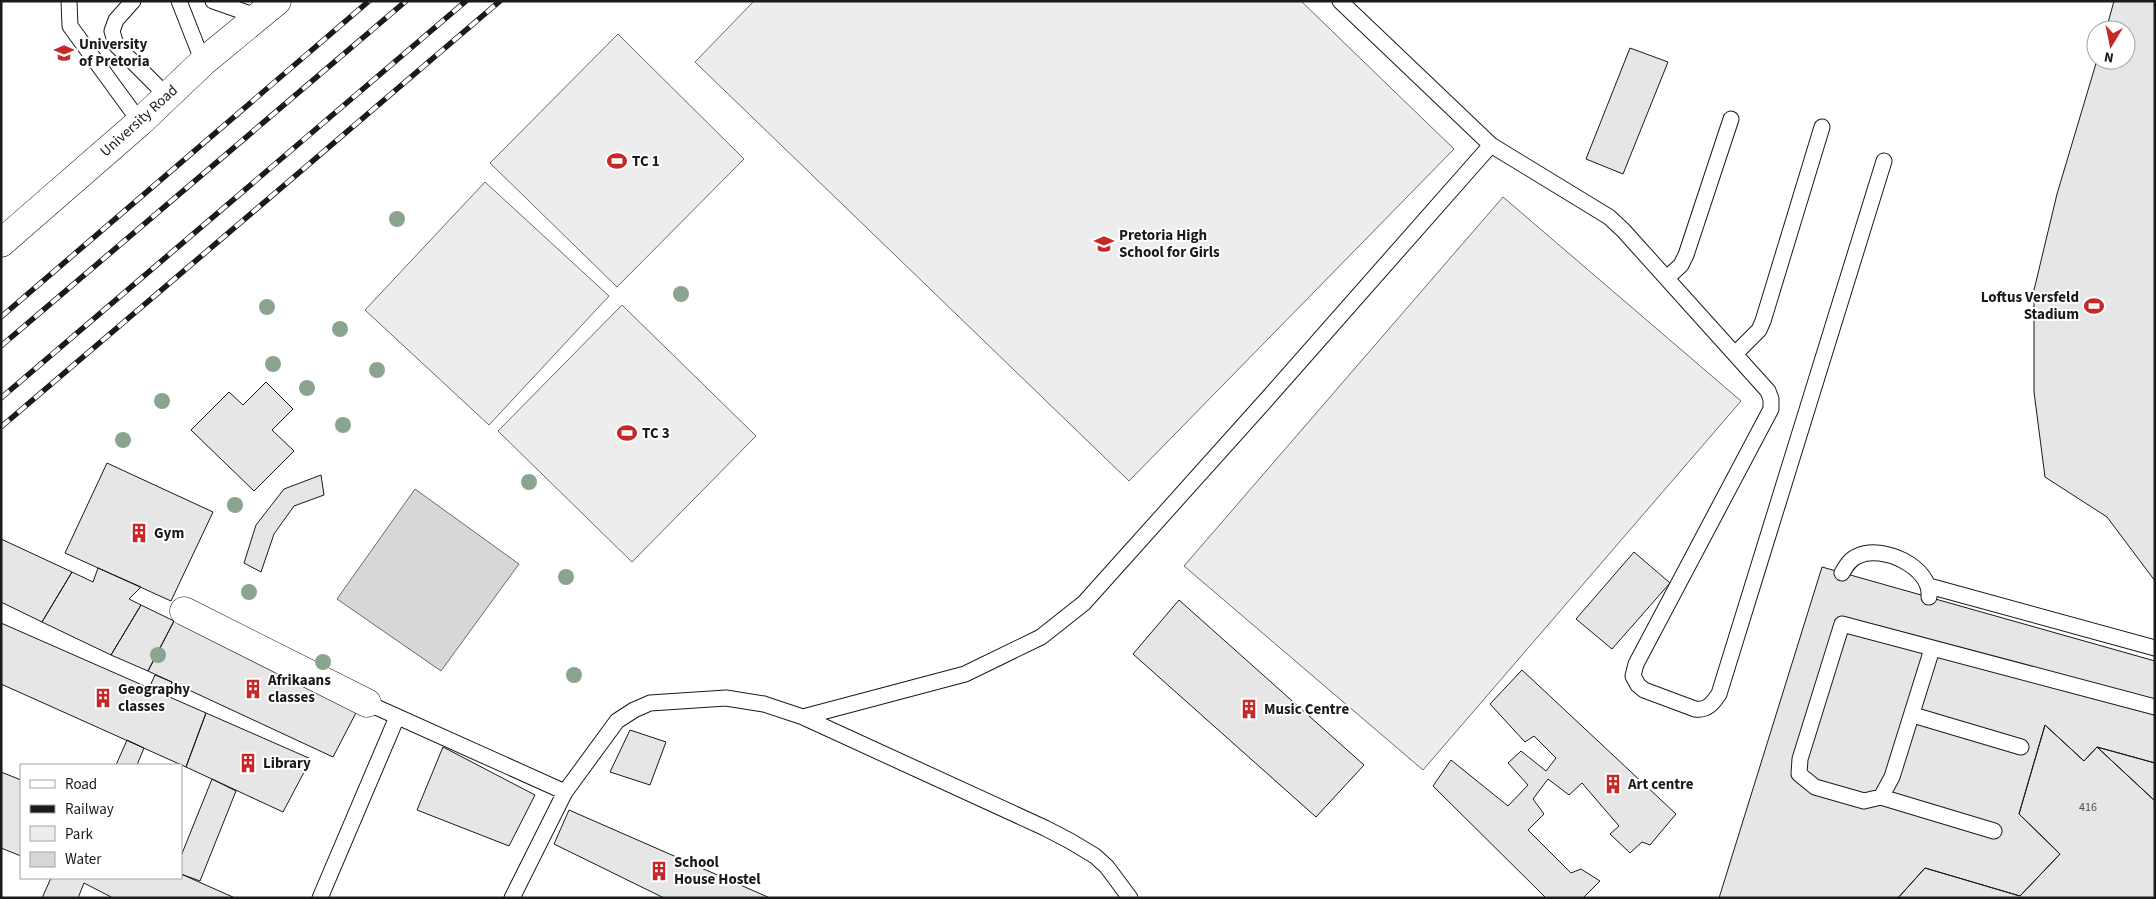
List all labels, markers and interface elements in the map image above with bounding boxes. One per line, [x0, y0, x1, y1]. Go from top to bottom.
north arrow [2086, 20, 2136, 70]
place label: University of Pretoria [79, 34, 150, 72]
school or university icon: University of Pretoria [53, 42, 75, 64]
text: N [2103, 46, 2115, 67]
street label: University Road [95, 80, 183, 162]
sports icon: TC 1 [606, 150, 628, 172]
place label: TC 1 [632, 151, 660, 172]
place label: Pretoria High School for Girls [1119, 225, 1220, 263]
school or university icon: Pretoria High School for Girls [1093, 233, 1115, 255]
place label: Loftus Versfeld Stadium [1981, 287, 2079, 325]
sports icon: Loftus Versfeld Stadium [2083, 295, 2105, 317]
sports icon: TC 3 [616, 422, 638, 444]
place label: TC 3 [642, 423, 670, 444]
building icon: Gym [128, 522, 150, 544]
place label: Gym [154, 523, 184, 544]
place label: Afrikaans classes [267, 670, 331, 708]
building icon: Afrikaans classes [242, 678, 264, 700]
place label: Geography classes [118, 679, 190, 717]
building icon: Geography classes [92, 687, 114, 709]
building icon: Music Centre [1238, 698, 1260, 720]
place label: Music Centre [1264, 699, 1349, 720]
building icon: Library [237, 752, 259, 774]
place label: Library [263, 753, 311, 774]
legend [20, 764, 182, 879]
building icon: Art centre [1602, 773, 1624, 795]
text: Road [65, 774, 97, 795]
place label: Art centre [1627, 774, 1694, 795]
text: Railway [65, 799, 114, 820]
house number: 416 [2079, 799, 2097, 816]
text: Park [65, 824, 94, 845]
text: Water [65, 849, 102, 870]
place label: School House Hostel [674, 852, 761, 890]
building icon: School House Hostel [648, 860, 670, 882]

